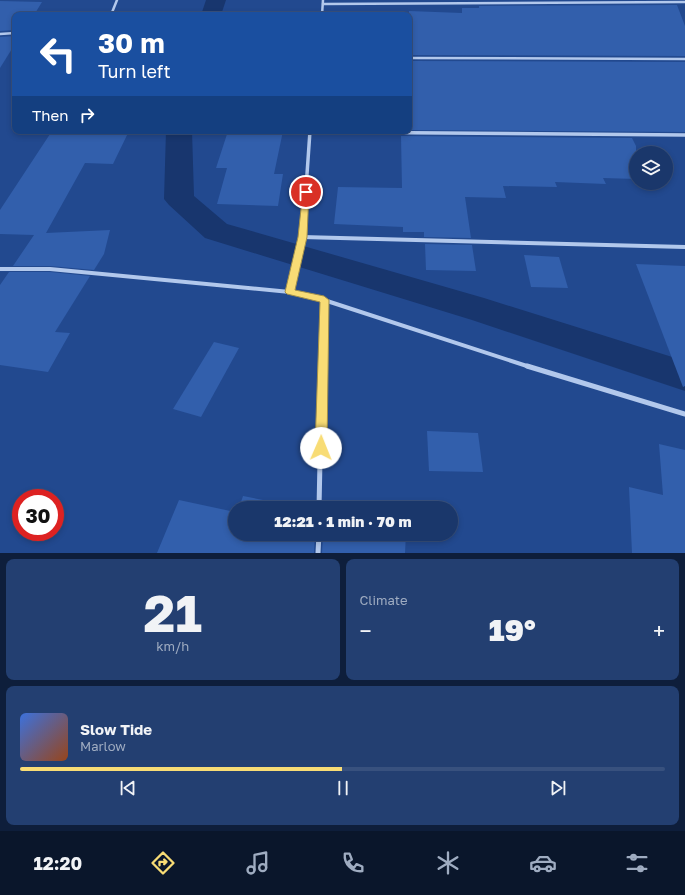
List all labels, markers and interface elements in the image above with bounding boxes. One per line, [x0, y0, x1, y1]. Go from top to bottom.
text: 30 m [98, 26, 165, 59]
icon: left [32, 28, 84, 80]
text: Turn left [98, 60, 171, 82]
icon: right [76, 104, 98, 126]
text: Then [32, 106, 68, 124]
map controls [629, 146, 673, 190]
button: layers [629, 146, 673, 190]
pin [289, 175, 323, 209]
icon: arrive [295, 181, 317, 203]
position arrow [300, 427, 342, 469]
speed limit sign: 30 [12, 489, 64, 541]
text: 12:21 · 1 min · 70 m [274, 512, 412, 530]
text: 21 [143, 581, 202, 643]
text: Climate [360, 592, 407, 608]
text: 19° [489, 612, 536, 648]
text: − [360, 617, 372, 644]
text: + [653, 617, 665, 644]
text: km/h [156, 638, 189, 654]
text: Slow Tide [80, 720, 152, 738]
text: Marlow [80, 738, 126, 754]
icon: previous [117, 777, 139, 799]
icon: pause [332, 777, 354, 799]
icon: next [547, 777, 569, 799]
icon: directions [149, 849, 177, 877]
icon: music [244, 849, 272, 877]
icon: phone [339, 849, 367, 877]
icon: climate [434, 849, 462, 877]
icon: car [529, 849, 557, 877]
icon: filters [623, 849, 651, 877]
text: 12:20 [33, 852, 82, 874]

